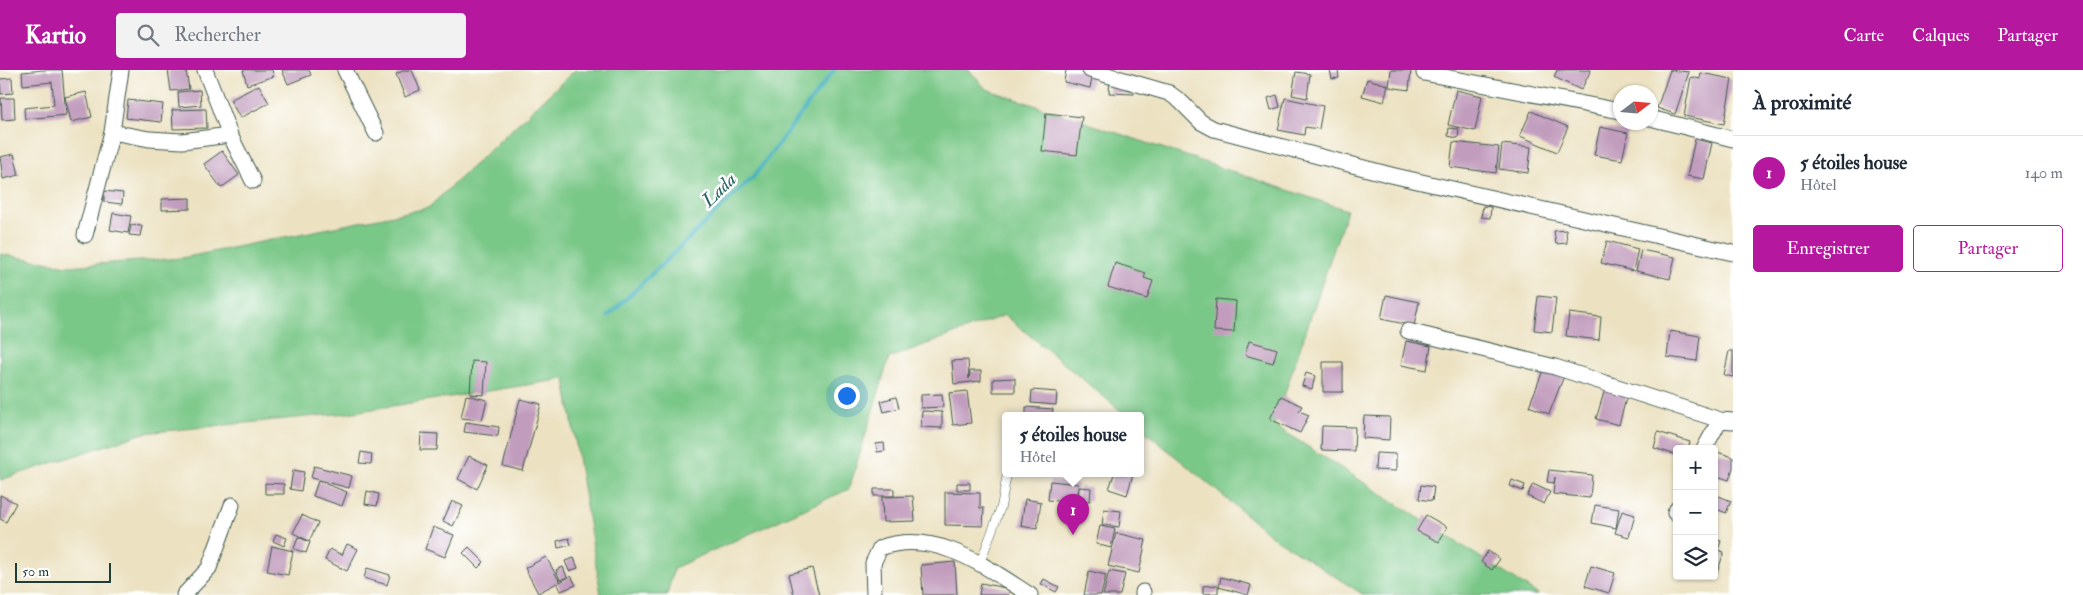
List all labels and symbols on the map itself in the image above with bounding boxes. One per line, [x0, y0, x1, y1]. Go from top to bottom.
north arrow [1613, 85, 1658, 130]
water label: Lada [696, 167, 742, 213]
your location [834, 383, 860, 409]
pin: 1 [1057, 494, 1089, 535]
scale bar [15, 560, 111, 583]

